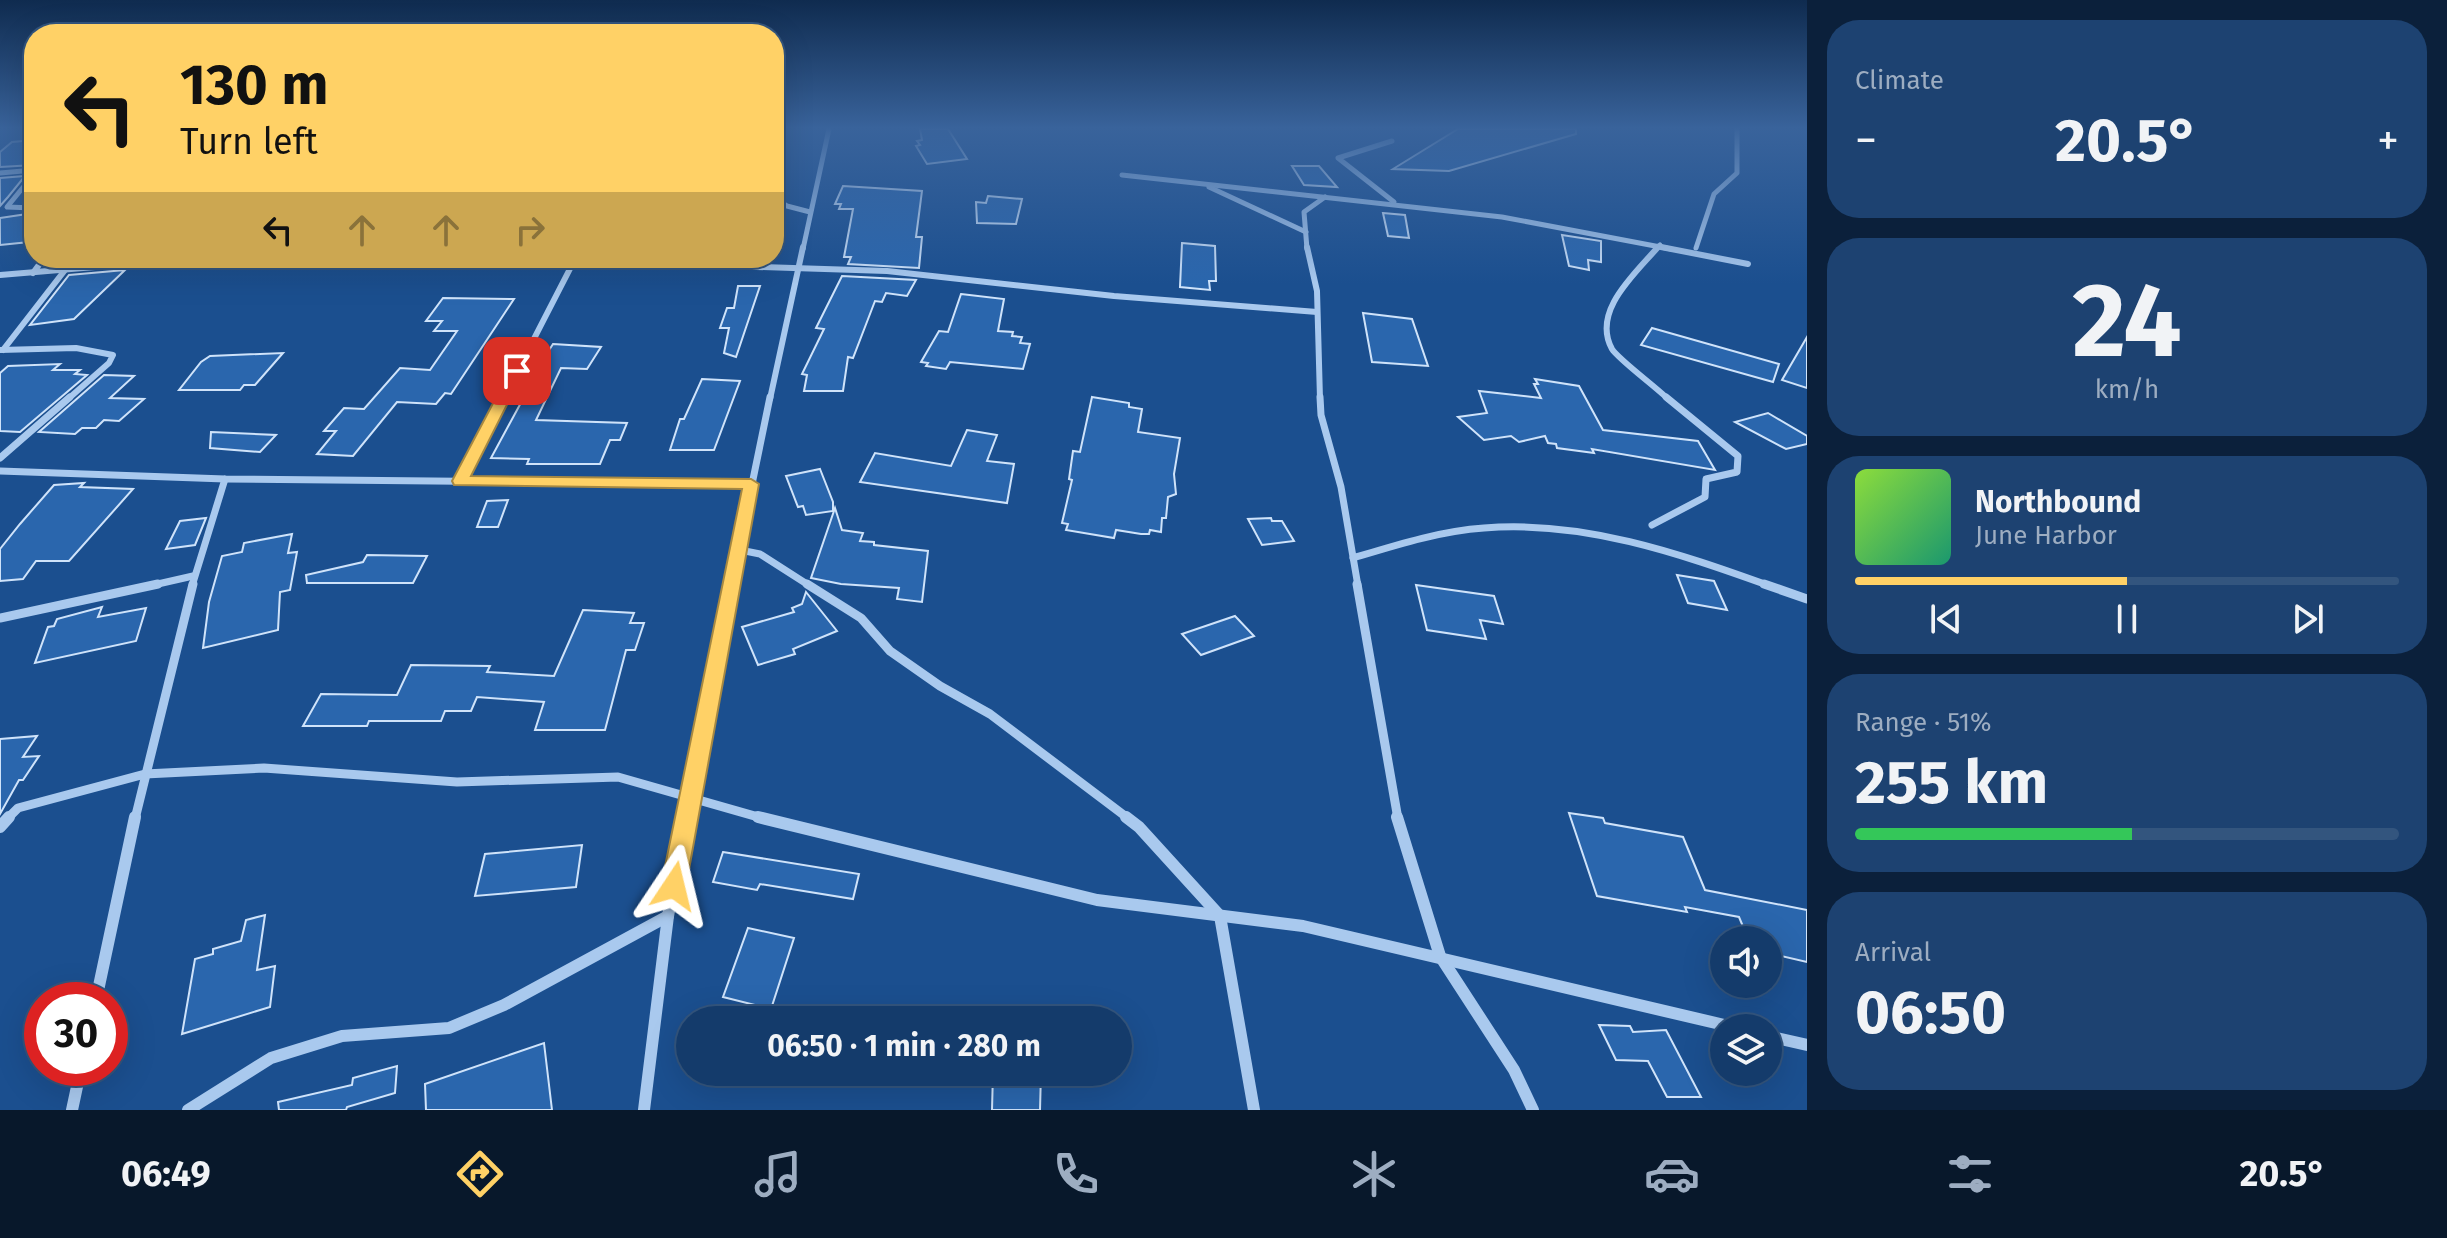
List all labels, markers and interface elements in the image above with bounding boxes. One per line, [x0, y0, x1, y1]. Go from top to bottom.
text: 130 m [180, 52, 328, 119]
icon: left [48, 56, 152, 160]
text: Climate [1855, 65, 1944, 96]
text: 20.5° [2055, 105, 2199, 177]
text: − [1855, 114, 1877, 167]
text: + [2377, 114, 2399, 167]
text: Turn left [180, 120, 318, 164]
icon: left [256, 208, 300, 252]
icon: ahead [340, 208, 384, 252]
icon: ahead [424, 208, 468, 252]
icon: right [508, 208, 552, 252]
text: 24 [2072, 259, 2182, 384]
pin [483, 337, 551, 405]
icon: arrive [495, 349, 539, 393]
text: km/h [2095, 374, 2159, 405]
text: Northbound [1975, 484, 2141, 520]
text: June Harbor [1975, 520, 2117, 551]
icon: previous [1924, 597, 1968, 641]
icon: pause [2105, 597, 2149, 641]
icon: next [2286, 597, 2330, 641]
text: Range · 51% [1855, 707, 1992, 738]
text: 255 km [1855, 747, 2048, 819]
position arrow [632, 844, 716, 928]
map controls [1710, 926, 1782, 1086]
button: sound [1710, 926, 1782, 998]
text: Arrival [1855, 937, 1931, 968]
text: 06:50 [1855, 977, 2006, 1049]
speed limit sign: 30 [24, 982, 128, 1086]
button: layers [1710, 1014, 1782, 1086]
text: 06:50 · 1 min · 280 m [767, 1028, 1041, 1064]
icon: directions [452, 1146, 508, 1202]
icon: music [750, 1146, 806, 1202]
icon: phone [1048, 1146, 1104, 1202]
icon: climate [1346, 1146, 1402, 1202]
icon: car [1644, 1146, 1700, 1202]
icon: filters [1942, 1146, 1998, 1202]
text: 06:49 [121, 1152, 211, 1196]
text: 20.5° [2240, 1152, 2326, 1196]

